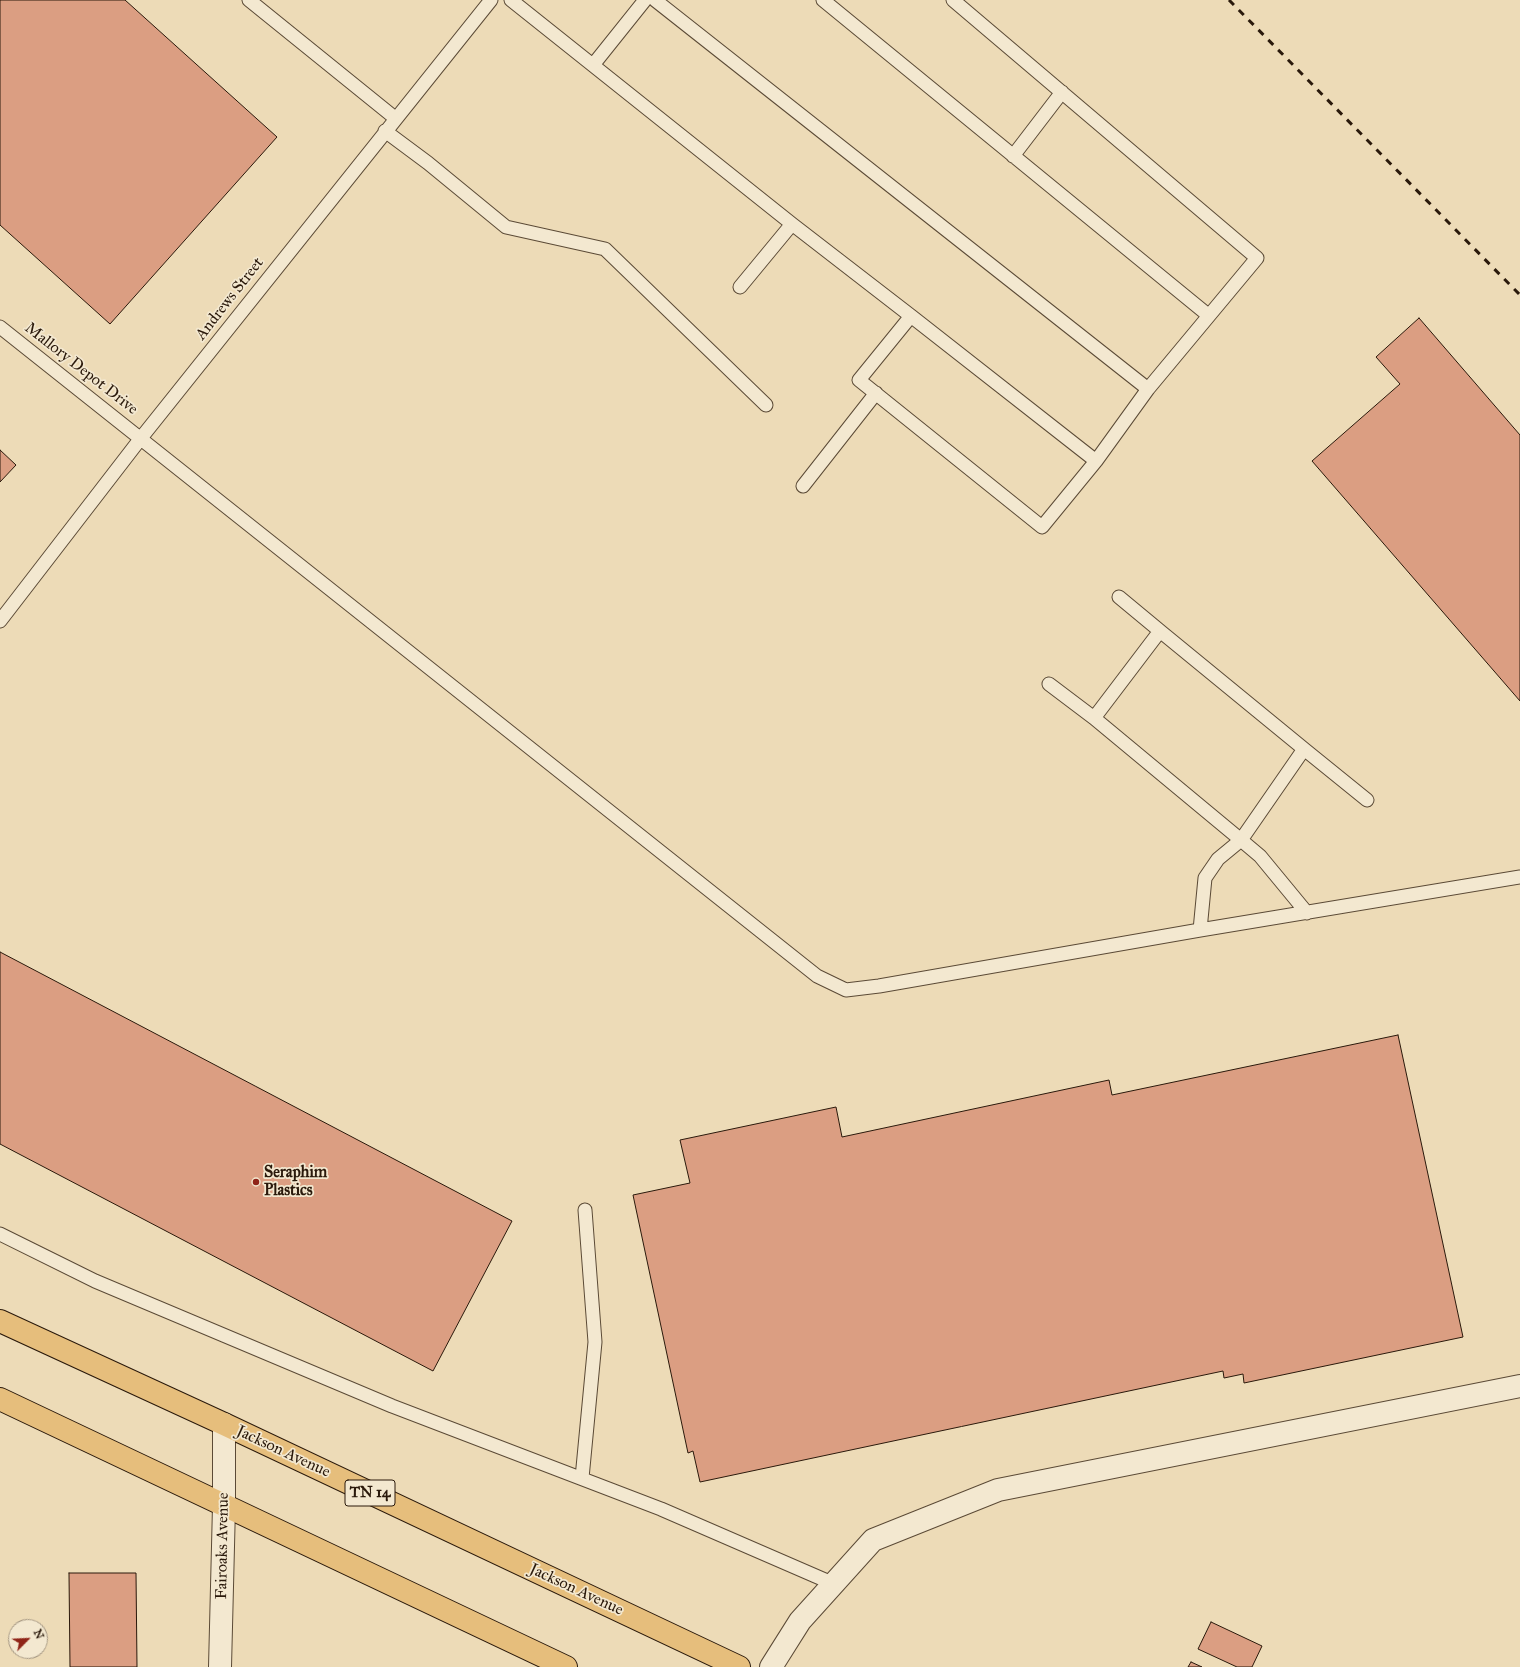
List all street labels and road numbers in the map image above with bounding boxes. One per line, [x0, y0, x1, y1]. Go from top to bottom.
street label: Andrews Street [192, 254, 268, 344]
street label: Mallory Depot Drive [21, 319, 141, 419]
street label: Jackson Avenue [233, 1422, 333, 1482]
road number: TN 14 [345, 1480, 395, 1506]
street label: Fairoaks Avenue [212, 1492, 234, 1600]
street label: Jackson Avenue [526, 1560, 626, 1620]

